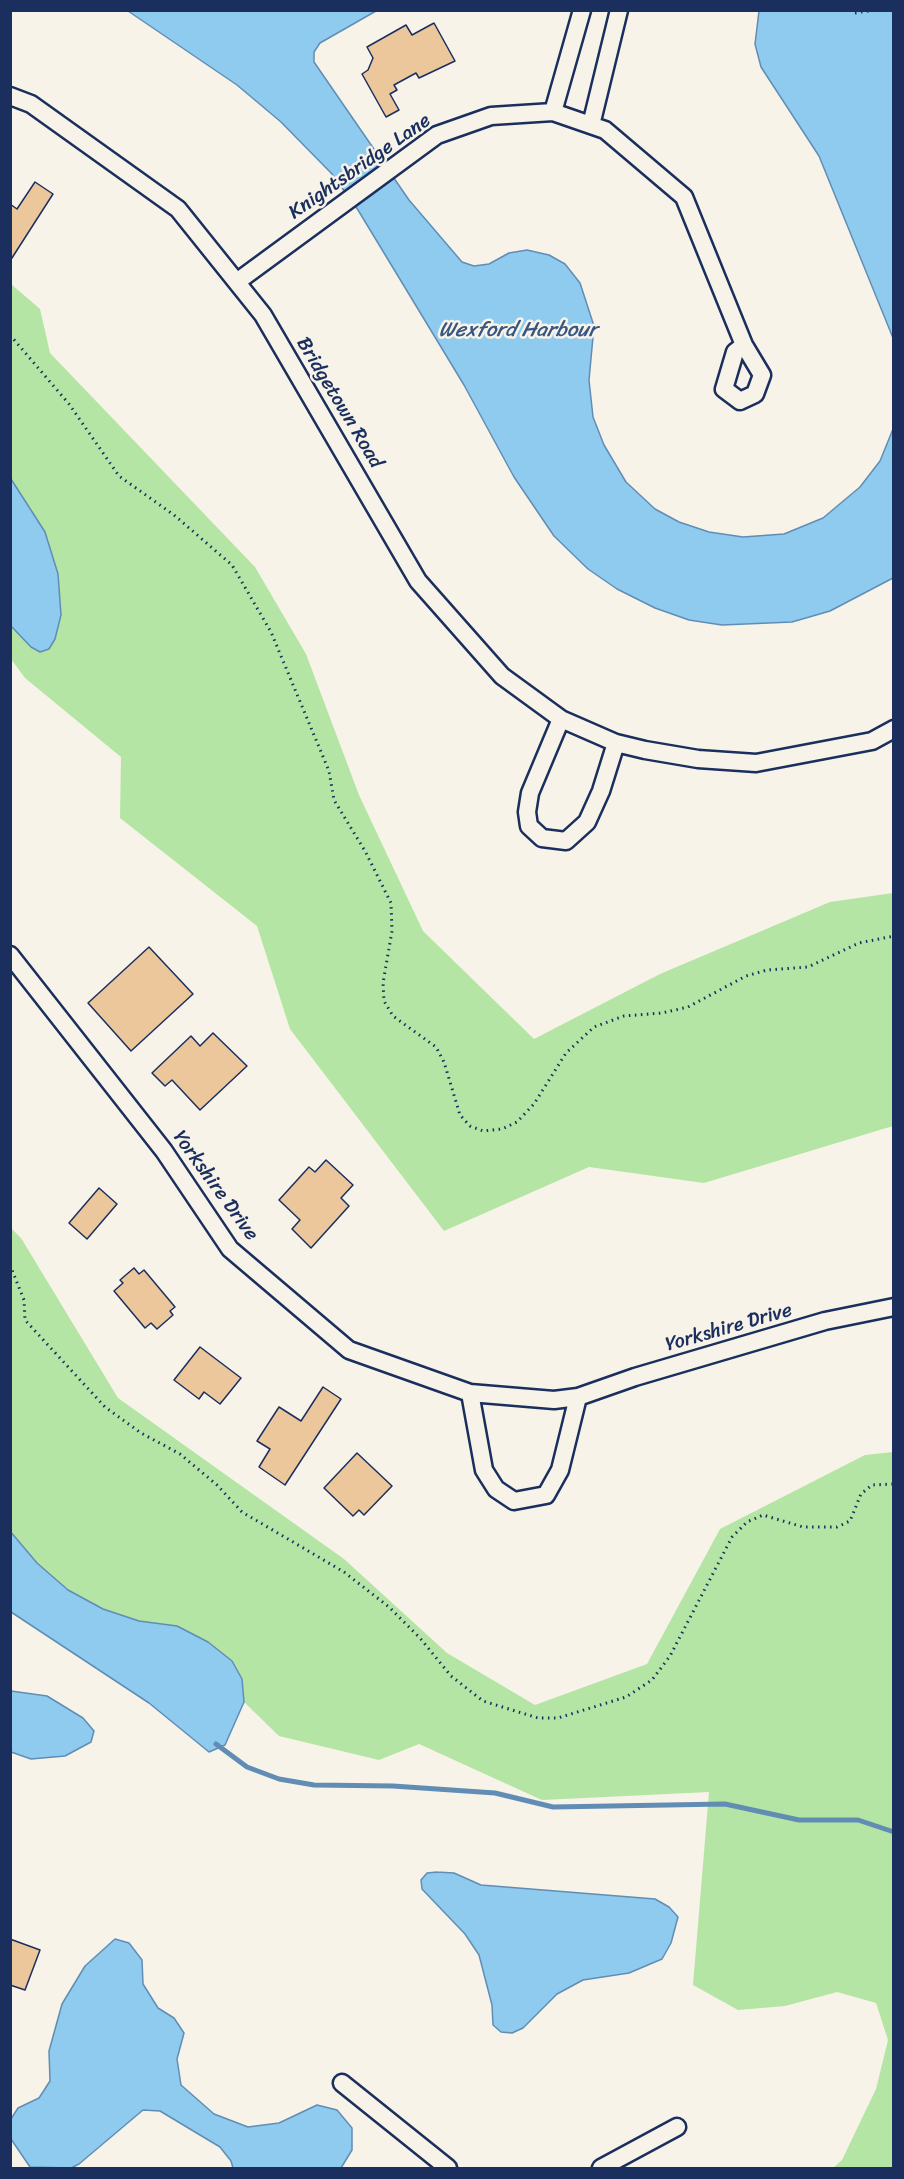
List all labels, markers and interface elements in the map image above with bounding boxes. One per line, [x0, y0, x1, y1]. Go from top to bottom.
street label: Knightsbridge Lane [284, 109, 436, 225]
water label: Wexford Harbour [439, 318, 597, 344]
street label: Bridgetown Road [290, 333, 388, 473]
street label: Yorkshire Drive [167, 1126, 263, 1246]
street label: Yorkshire Drive [663, 1298, 795, 1358]

